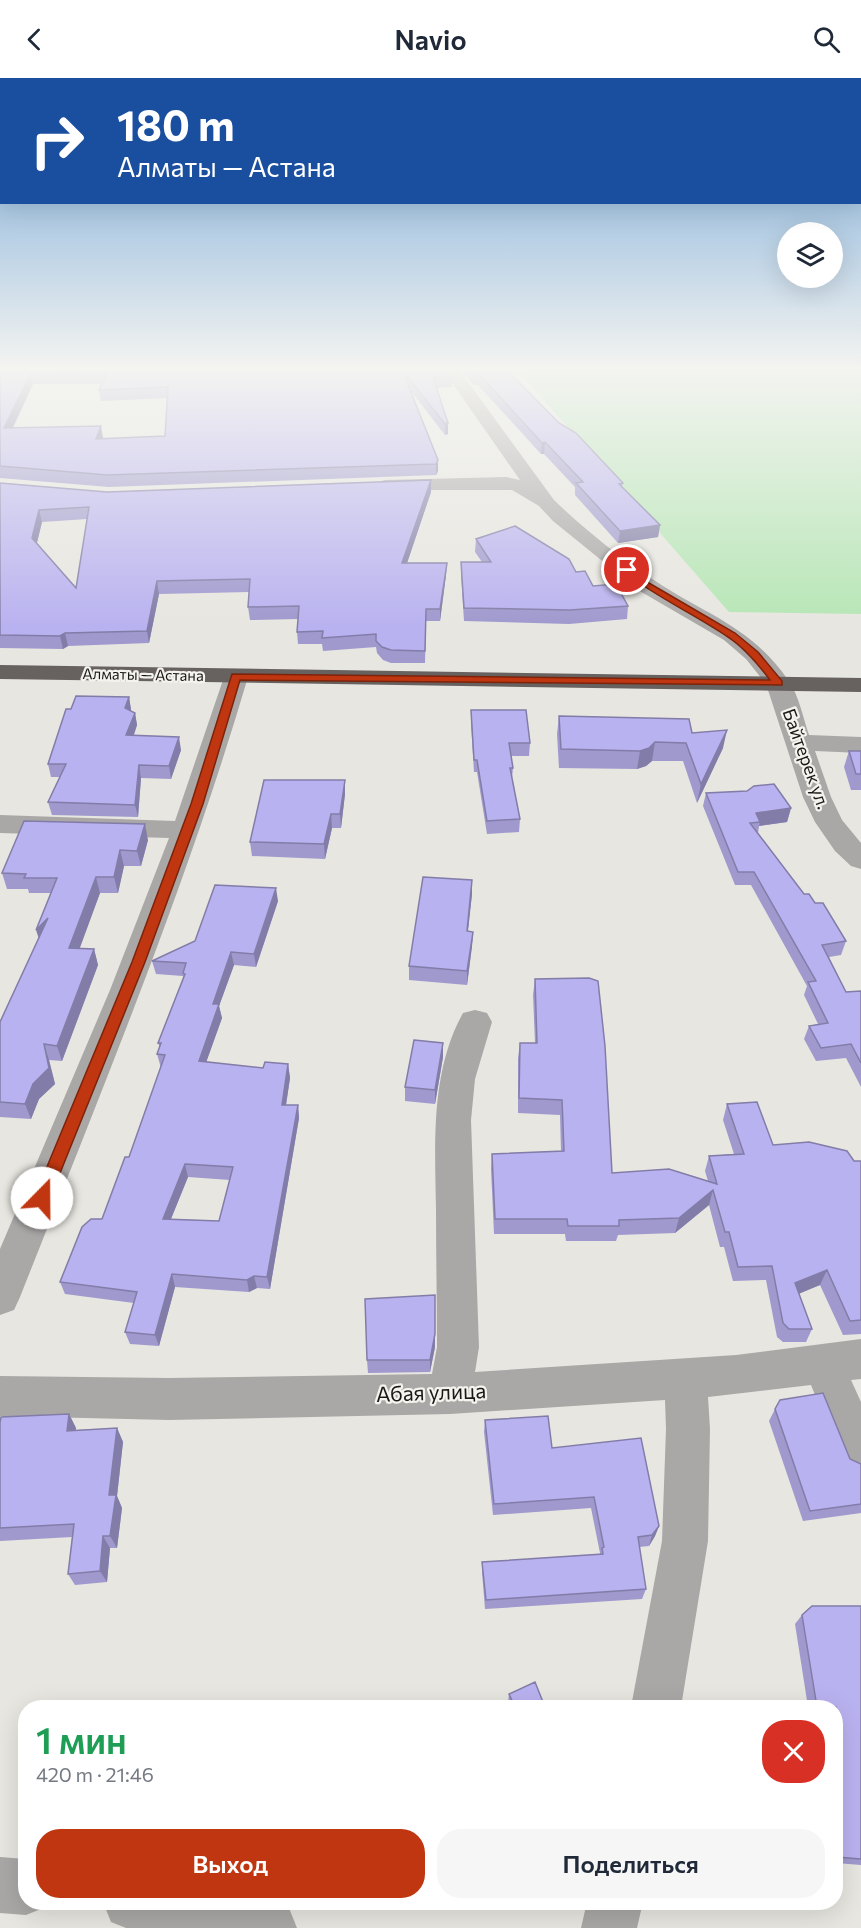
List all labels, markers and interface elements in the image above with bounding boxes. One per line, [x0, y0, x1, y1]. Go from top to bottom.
icon: back [18, 23, 51, 56]
text: Navio [394, 23, 467, 56]
icon: search [810, 23, 843, 56]
text: 180 m [117, 98, 235, 150]
icon: right [18, 102, 96, 180]
text: Алматы — Астана [117, 150, 336, 183]
map controls [777, 222, 843, 288]
button: layers [777, 222, 843, 288]
pin [601, 544, 652, 595]
icon: arrive [610, 553, 643, 586]
street label: Алматы — Астана [82, 664, 204, 684]
street label: Байтерек ул. [779, 705, 835, 812]
position arrow [10, 1166, 74, 1230]
street label: Абая улица [375, 1377, 486, 1406]
text: 1 мин [36, 1717, 127, 1761]
button: close [762, 1720, 825, 1783]
text: 420 m · 21:46 [36, 1762, 154, 1786]
button: Выход [36, 1829, 425, 1898]
button: Поделиться [437, 1829, 825, 1898]

